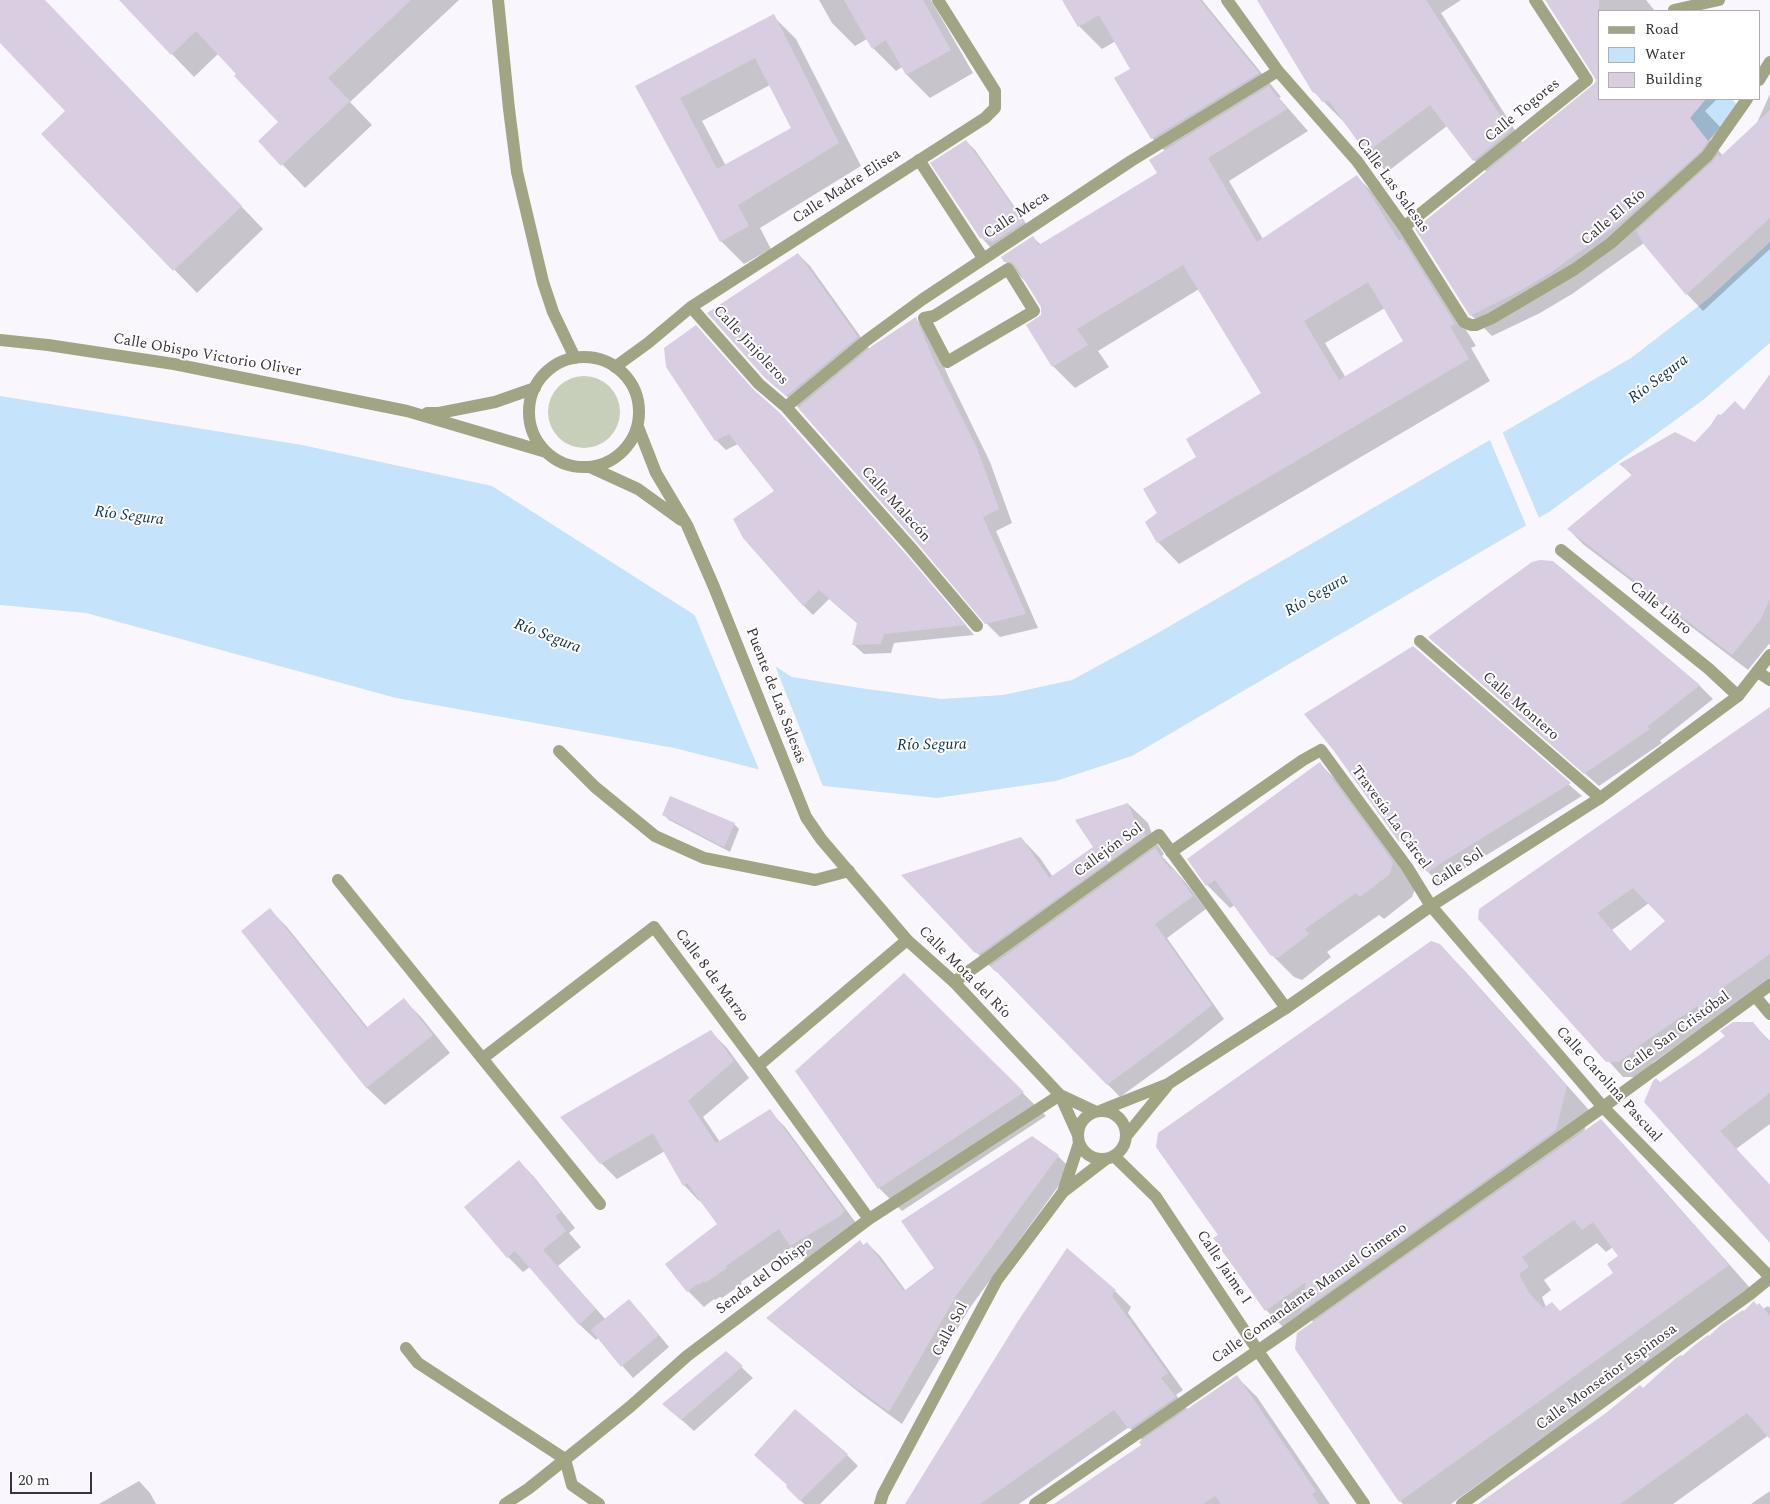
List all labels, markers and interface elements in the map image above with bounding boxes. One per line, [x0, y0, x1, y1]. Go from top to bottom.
legend [1598, 10, 1760, 100]
text: Road [1645, 18, 1679, 41]
text: Water [1645, 43, 1685, 66]
text: Building [1645, 68, 1702, 91]
street label: Calle Togores [1482, 75, 1564, 147]
street label: Calle Las Salesas [1352, 135, 1432, 237]
street label: Calle Madre Elisea [790, 145, 904, 229]
street label: Calle El Río [1578, 186, 1650, 250]
street label: Calle Meca [981, 188, 1053, 244]
street label: Calle Jinjoleros [709, 303, 791, 389]
street label: Calle Obispo Victorio Oliver [112, 331, 302, 381]
water label: Río Segura [1625, 351, 1693, 409]
street label: Calle Malecón [856, 464, 934, 546]
water label: Río Segura [93, 503, 165, 531]
water label: Río Segura [1282, 570, 1352, 622]
street label: Calle Libro [1625, 579, 1695, 639]
water label: Río Segura [511, 616, 583, 658]
street label: Puente de Las Salesas [741, 625, 809, 767]
street label: Calle Montero [1478, 669, 1562, 745]
water label: Río Segura [897, 736, 967, 756]
street label: Travesía La Cárcel [1346, 763, 1434, 873]
street label: Callejón Sol [1071, 820, 1147, 882]
street label: Calle Sol [1428, 845, 1488, 893]
street label: Calle Mota del Río [914, 923, 1014, 1023]
street label: Calle 8 de Marzo [670, 926, 752, 1026]
street label: Calle San Cristóbal [1620, 988, 1734, 1078]
street label: Calle Carolina Pascual [1551, 1023, 1665, 1147]
street label: Calle Comandante Manuel Gimeno [1209, 1219, 1411, 1369]
street label: Calle Jaime I [1192, 1228, 1254, 1308]
street label: Senda del Obispo [713, 1235, 817, 1319]
street label: Calle Sol [929, 1300, 973, 1360]
street label: Calle Monseñor Espinosa [1533, 1321, 1681, 1435]
scale bar [12, 1462, 95, 1494]
text: 20 m [18, 1469, 50, 1492]

